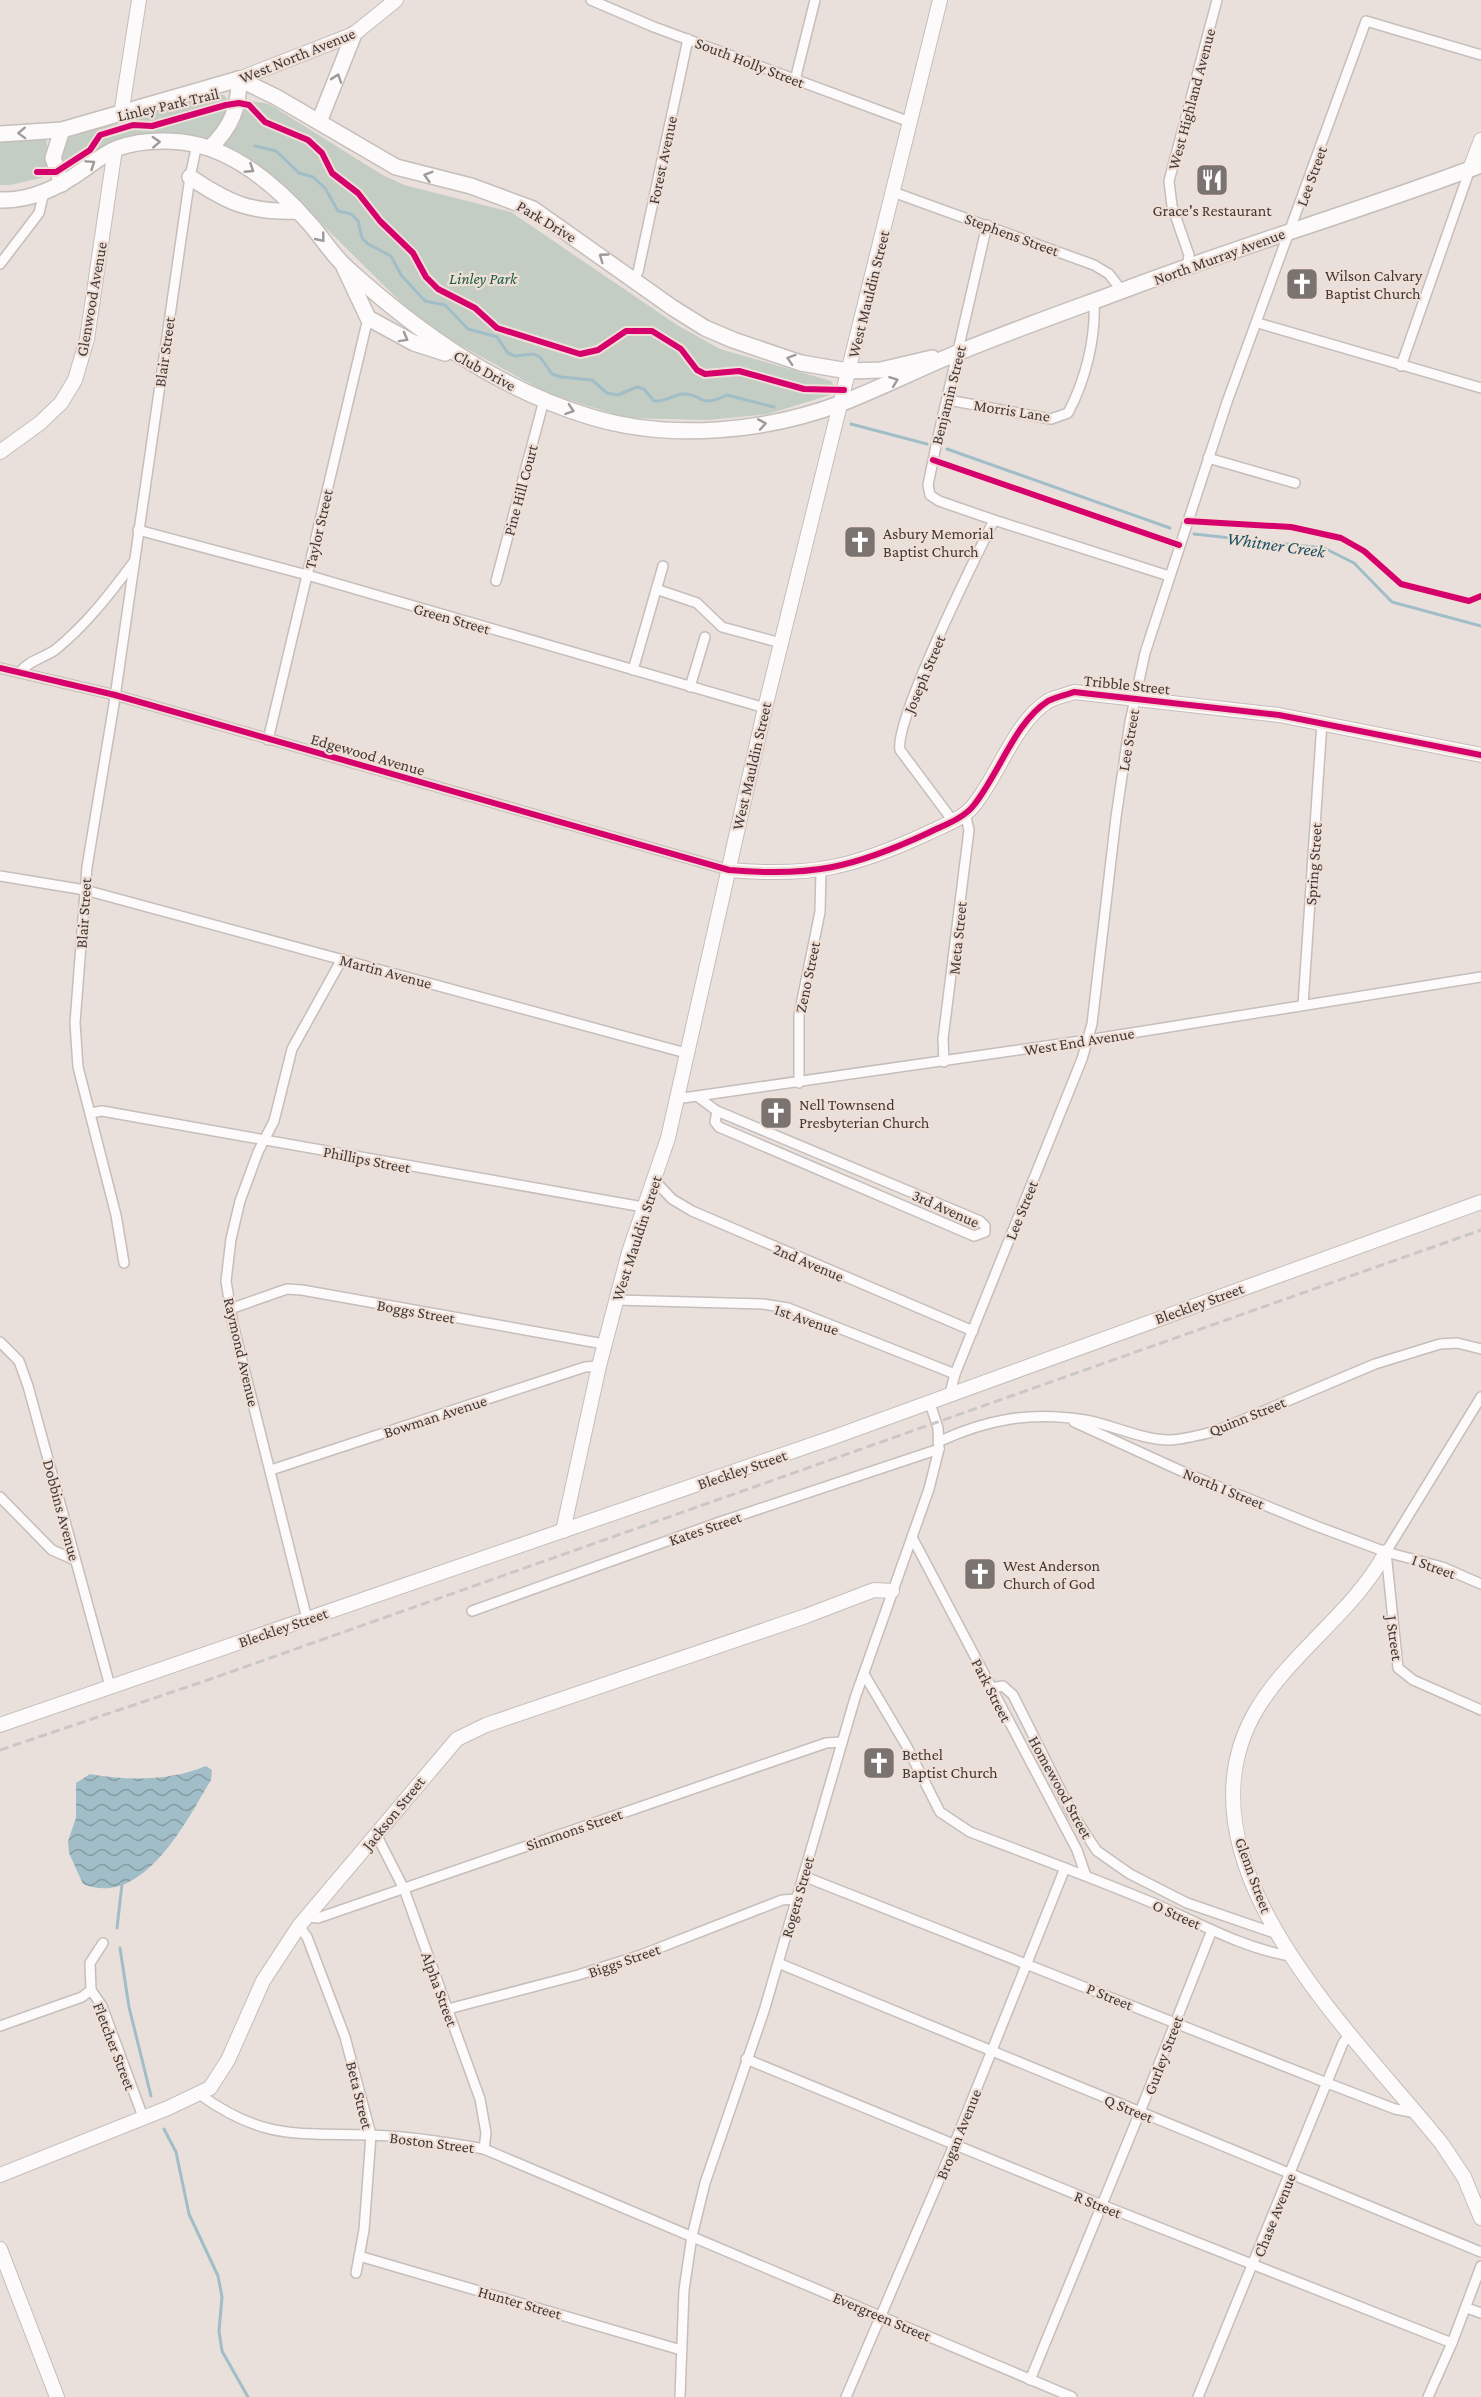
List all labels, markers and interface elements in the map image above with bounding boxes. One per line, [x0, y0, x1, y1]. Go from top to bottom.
street label: West North Avenue [237, 24, 358, 87]
street label: West Highland Avenue [1164, 27, 1219, 172]
street label: South Holly Street [693, 34, 807, 92]
one-way arrow [329, 73, 342, 84]
street label: Linley Park Trail [116, 85, 221, 125]
street label: Forest Avenue [645, 115, 680, 206]
one-way arrow [18, 127, 27, 140]
one-way arrow [151, 135, 160, 148]
street label: Lee Street [1293, 143, 1330, 208]
one-way arrow [84, 160, 95, 171]
one-way arrow [243, 162, 254, 173]
restaurant icon: Grace's Restaurant [1194, 162, 1230, 198]
one-way arrow [423, 171, 433, 184]
street label: Park Drive [514, 197, 580, 246]
place label: Grace's Restaurant [1152, 202, 1272, 219]
street label: Stephens Street [962, 210, 1062, 261]
street label: North Murray Avenue [1151, 225, 1288, 289]
street label: West Mauldin Street [844, 228, 893, 360]
one-way arrow [313, 231, 324, 242]
street label: Glenwood Avenue [73, 241, 110, 358]
one-way arrow [598, 253, 609, 264]
church icon: Wilson Calvary Baptist Church [1284, 266, 1320, 302]
place label: Wilson Calvary Baptist Church [1325, 267, 1423, 303]
park label: Linley Park [449, 270, 518, 288]
street label: Blair Street [151, 315, 178, 388]
one-way arrow [398, 331, 408, 342]
street label: Benjamin Street [928, 343, 970, 447]
street label: Club Drive [451, 346, 519, 394]
one-way arrow [786, 354, 797, 367]
one-way arrow [888, 376, 899, 388]
street label: Morris Lane [973, 396, 1051, 425]
one-way arrow [564, 402, 575, 415]
one-way arrow [757, 418, 767, 431]
street label: Pine Hill Court [500, 442, 541, 538]
street label: Taylor Street [301, 487, 337, 571]
church icon: Asbury Memorial Baptist Church [842, 524, 878, 560]
place label: Asbury Memorial Baptist Church [883, 525, 994, 561]
water label: Whitner Creek [1226, 528, 1328, 562]
street label: Green Street [412, 599, 493, 638]
street label: Joseph Street [900, 632, 950, 718]
street label: Tribble Street [1083, 672, 1172, 698]
street label: West Mauldin Street [729, 700, 775, 832]
street label: Lee Street [1115, 707, 1142, 772]
street label: Edgewood Avenue [309, 730, 427, 780]
street label: Spring Street [1302, 822, 1326, 906]
street label: Blair Street [73, 876, 94, 949]
street label: Meta Street [945, 900, 970, 975]
street label: Zeno Street [792, 939, 823, 1014]
street label: Martin Avenue [338, 951, 434, 992]
street label: West End Avenue [1023, 1024, 1135, 1059]
church icon: Nell Townsend Presbyterian Church [758, 1095, 794, 1131]
place label: Nell Townsend Presbyterian Church [799, 1096, 930, 1132]
street label: Phillips Street [322, 1143, 413, 1177]
street label: West Mauldin Street [608, 1173, 665, 1303]
street label: Lee Street [1002, 1177, 1041, 1242]
street label: 3rd Avenue [910, 1186, 982, 1231]
street label: 2nd Avenue [771, 1240, 847, 1285]
street label: Bleckley Street [1152, 1279, 1247, 1328]
street label: Raymond Avenue [220, 1296, 262, 1409]
street label: Boggs Street [375, 1296, 457, 1328]
street label: 1st Avenue [772, 1301, 841, 1338]
street label: Bowman Avenue [381, 1392, 489, 1441]
street label: Quinn Street [1206, 1393, 1289, 1440]
street label: Bleckley Street [695, 1446, 790, 1494]
street label: Dobbins Avenue [40, 1458, 83, 1563]
street label: North I Street [1181, 1464, 1268, 1513]
street label: Kates Street [667, 1508, 744, 1549]
street label: I Street [1410, 1551, 1459, 1582]
church icon: West Anderson Church of God [962, 1556, 998, 1592]
place label: West Anderson Church of God [1003, 1557, 1101, 1592]
street label: Bleckley Street [236, 1604, 331, 1652]
street label: J Street [1382, 1612, 1406, 1663]
street label: Park Street [968, 1656, 1015, 1725]
street label: Homewood Street [1025, 1733, 1096, 1842]
church icon: Bethel Baptist Church [861, 1745, 897, 1781]
place label: Bethel Baptist Church [902, 1746, 998, 1782]
street label: Jackson Street [357, 1773, 429, 1856]
street label: Simmons Street [524, 1805, 625, 1854]
street label: Glenn Street [1232, 1835, 1275, 1916]
street label: Rogers Street [778, 1854, 818, 1940]
street label: O Street [1150, 1896, 1204, 1933]
street label: Biggs Street [586, 1940, 663, 1982]
street label: Alpha Street [417, 1950, 461, 2030]
street label: P Street [1084, 1979, 1136, 2014]
street label: Fletcher Street [90, 2000, 139, 2093]
street label: Gurley Street [1141, 2013, 1188, 2097]
street label: Beta Street [343, 2060, 376, 2131]
street label: Brogan Avenue [933, 2087, 985, 2182]
street label: Q Street [1102, 2091, 1156, 2126]
street label: Boston Street [389, 2129, 476, 2156]
street label: Chase Avenue [1250, 2171, 1299, 2260]
street label: R Street [1072, 2187, 1125, 2222]
street label: Hunter Street [476, 2282, 564, 2323]
street label: Evergreen Street [830, 2288, 934, 2346]

